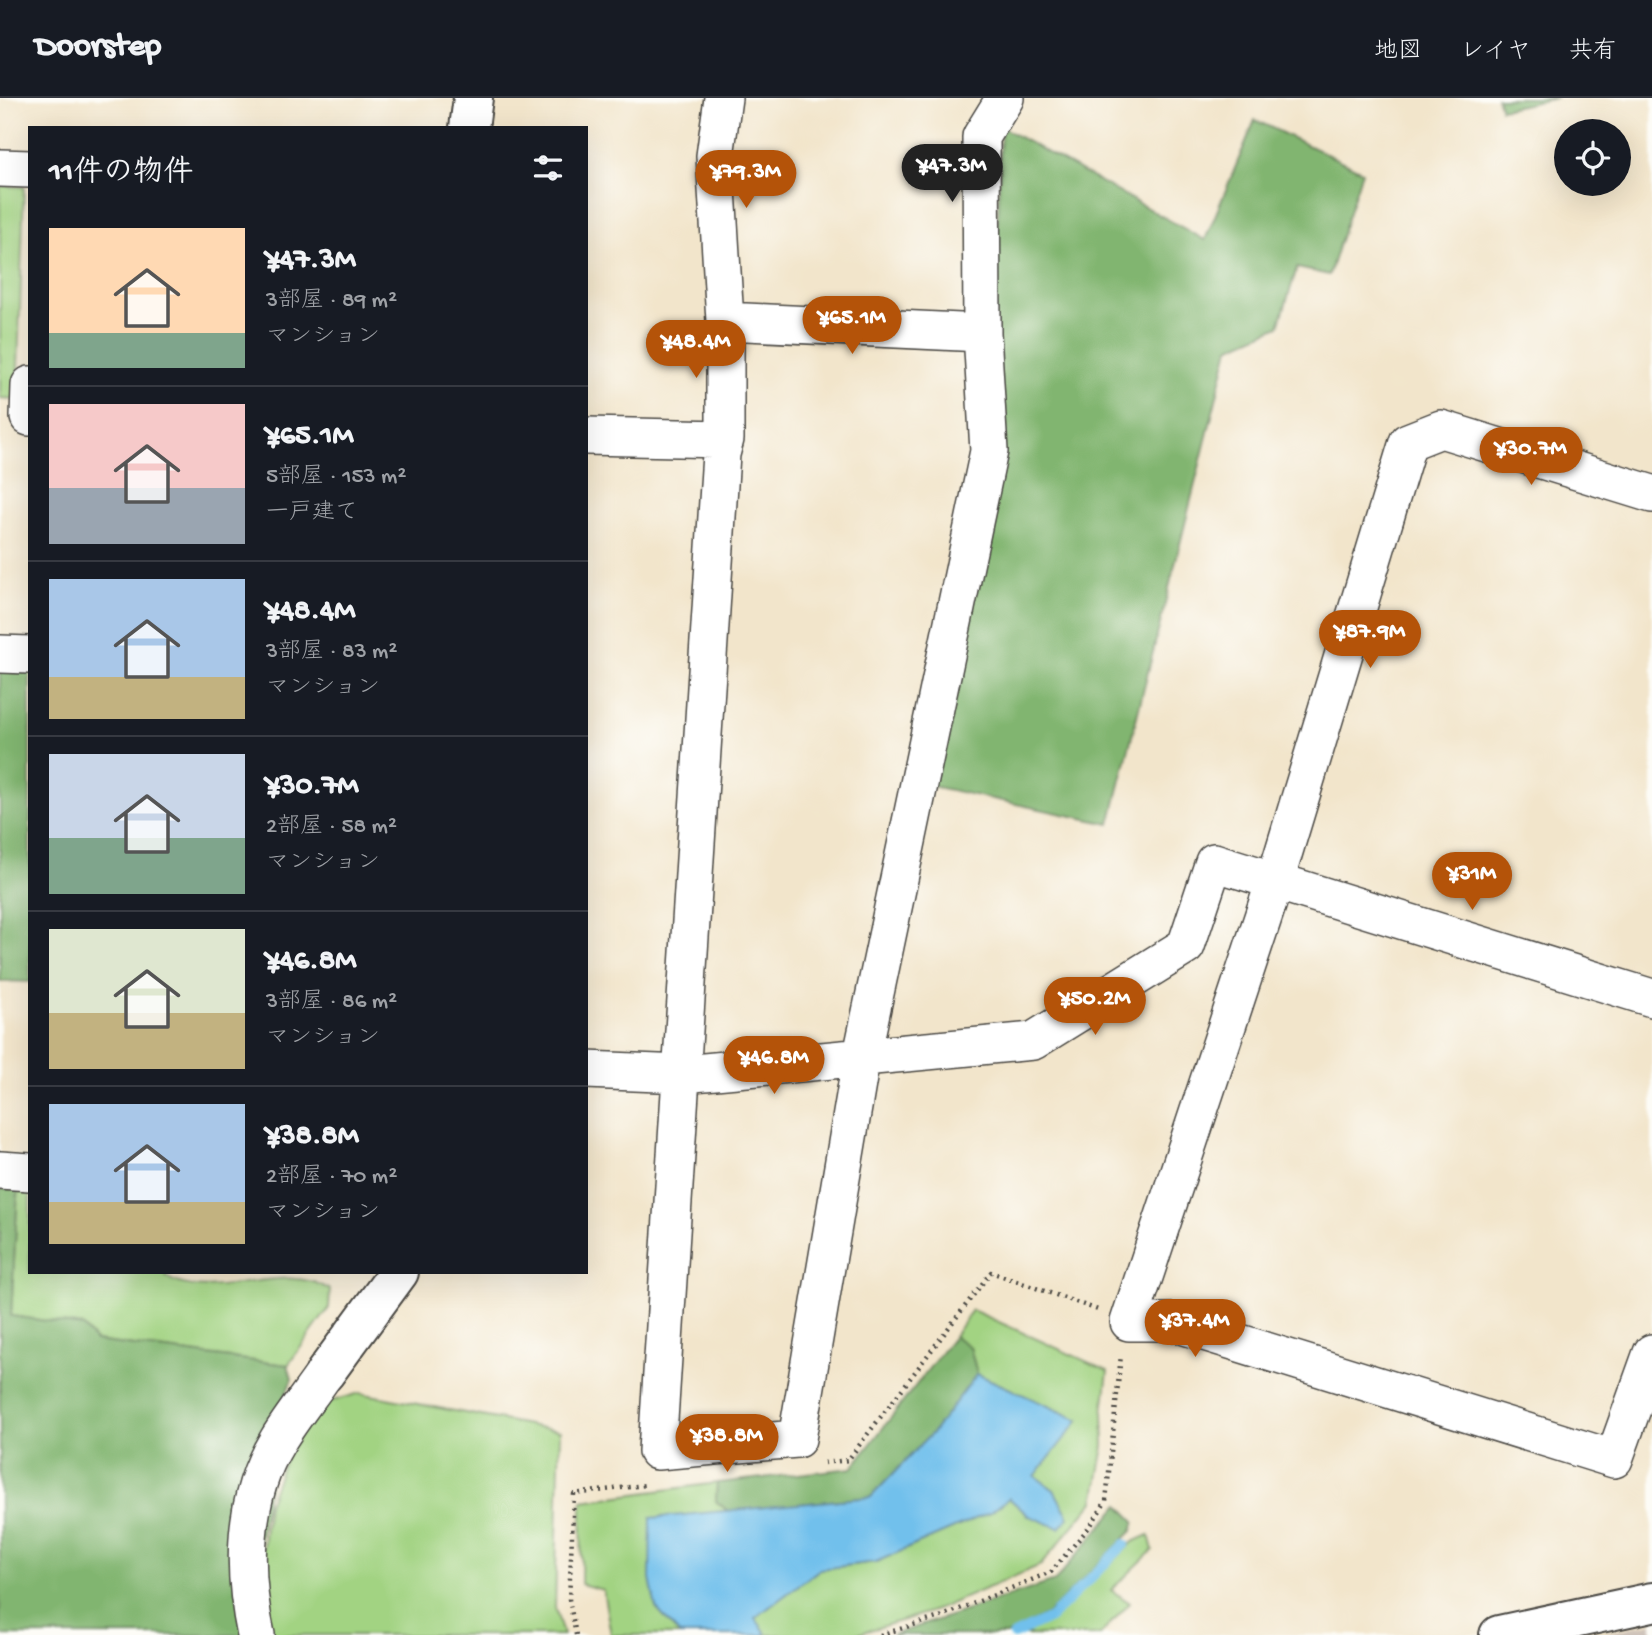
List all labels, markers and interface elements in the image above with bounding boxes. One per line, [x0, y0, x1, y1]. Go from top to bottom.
text: Doorstep [35, 29, 161, 67]
text: 地図 [1374, 38, 1422, 67]
text: レイヤ [1460, 38, 1531, 67]
text: 共有 [1569, 38, 1617, 67]
map controls [1554, 119, 1631, 196]
button: locate [1554, 119, 1631, 196]
pin: ¥47.3M [895, 144, 1009, 204]
icon: filters [529, 149, 567, 187]
pin: ¥79.3M [689, 150, 803, 210]
text: ¥47.3M [918, 153, 986, 180]
text: 11件の物件 [49, 157, 193, 192]
text: ¥79.3M [711, 159, 781, 186]
text: ¥47.3M [266, 244, 356, 279]
icon: home [105, 256, 189, 340]
text: 3部屋 · 89 m² [266, 288, 397, 315]
pin: ¥65.1M [795, 296, 909, 356]
text: ¥65.1M [819, 305, 885, 332]
pin: ¥48.4M [639, 320, 753, 380]
text: マンション [266, 324, 380, 351]
text: ¥48.4M [662, 329, 730, 356]
text: ¥65.1M [266, 420, 353, 455]
pin: ¥30.7M [1474, 428, 1588, 487]
icon: home [105, 432, 189, 516]
text: ¥30.7M [1496, 436, 1566, 463]
text: 5部屋 · 153 m² [266, 464, 406, 491]
text: 一戸建て [266, 500, 358, 527]
text: ¥48.4M [266, 595, 355, 630]
icon: home [105, 607, 189, 691]
pin: ¥87.9M [1313, 610, 1427, 670]
text: ¥87.9M [1335, 619, 1405, 646]
text: 3部屋 · 83 m² [266, 639, 397, 666]
text: マンション [266, 675, 380, 702]
text: ¥30.7M [266, 770, 358, 805]
icon: home [105, 782, 189, 866]
text: 2部屋 · 58 m² [266, 814, 397, 841]
text: マンション [266, 850, 380, 877]
pin: ¥31M [1431, 852, 1513, 912]
text: ¥31M [1448, 861, 1496, 888]
text: ¥46.8M [266, 945, 356, 980]
icon: home [105, 957, 189, 1041]
pin: ¥50.2M [1038, 978, 1152, 1037]
text: ¥50.2M [1060, 986, 1130, 1013]
text: 3部屋 · 86 m² [266, 989, 397, 1016]
text: マンション [266, 1025, 380, 1052]
pin: ¥46.8M [717, 1037, 831, 1096]
text: ¥46.8M [740, 1045, 809, 1072]
text: ¥38.8M [266, 1120, 359, 1155]
icon: home [105, 1132, 189, 1216]
text: 2部屋 · 70 m² [266, 1164, 397, 1191]
text: マンション [266, 1200, 380, 1227]
pin: ¥37.4M [1138, 1300, 1252, 1359]
text: ¥37.4M [1161, 1308, 1229, 1335]
pin: ¥38.8M [670, 1414, 784, 1474]
text: ¥38.8M [692, 1423, 763, 1450]

